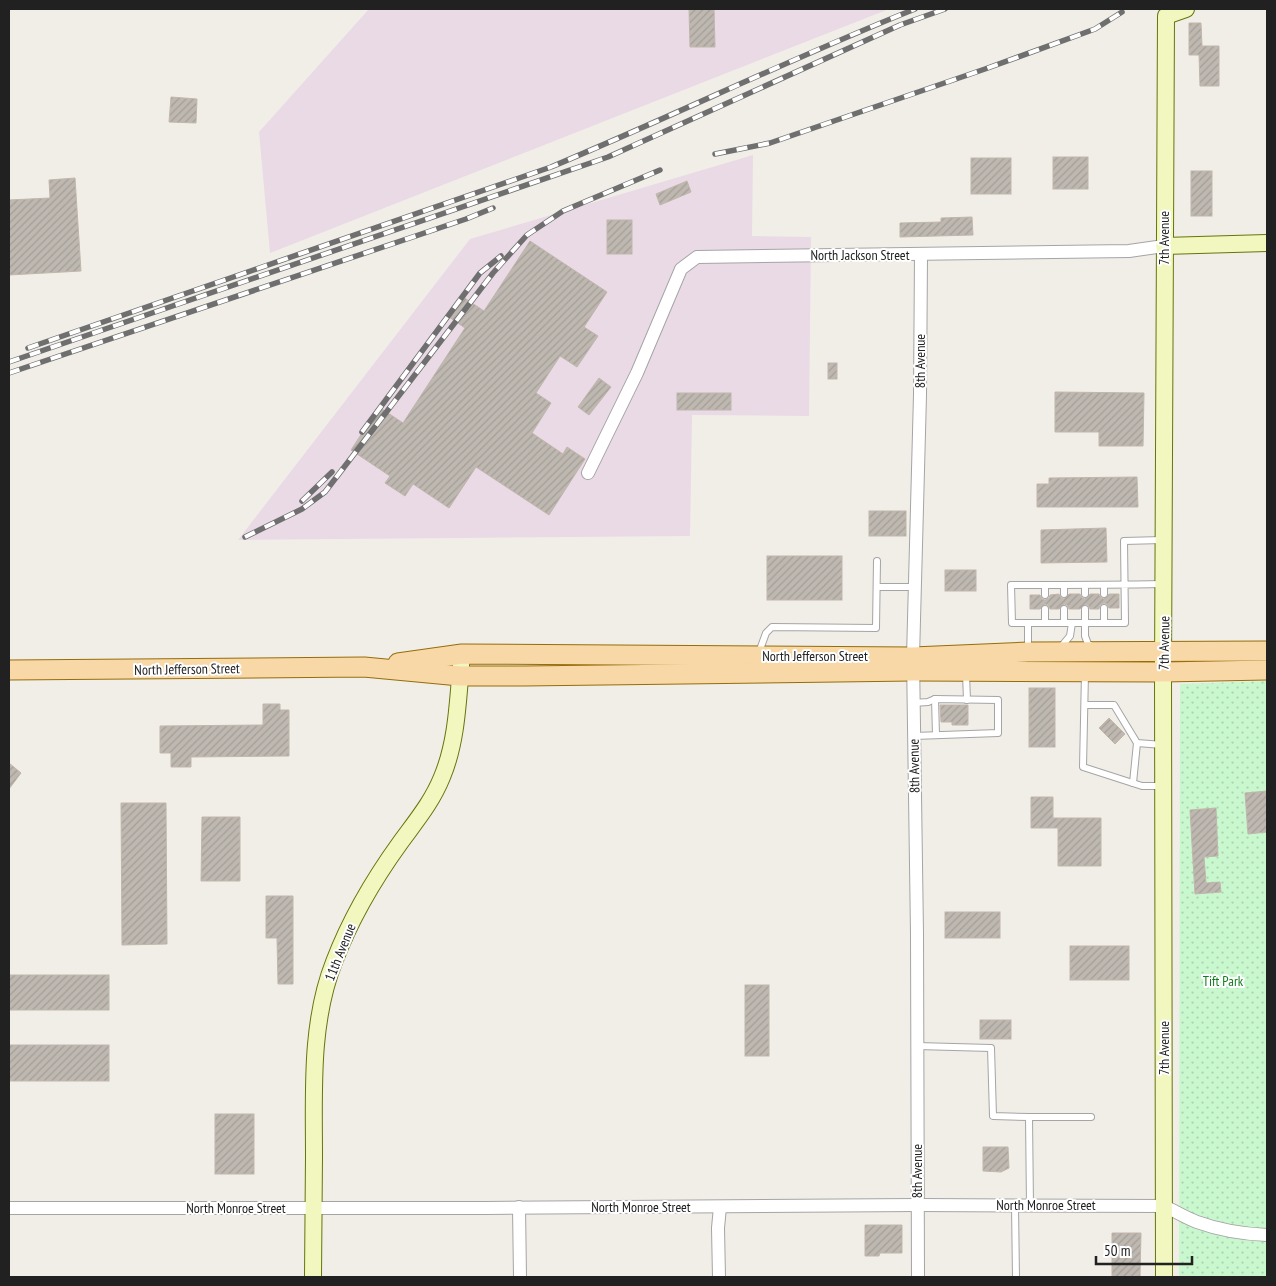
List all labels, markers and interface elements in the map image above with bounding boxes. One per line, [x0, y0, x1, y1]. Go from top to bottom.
street label: 7th Avenue [1155, 211, 1173, 265]
street label: North Jackson Street [811, 246, 910, 264]
street label: 8th Avenue [911, 334, 929, 388]
street label: 7th Avenue [1155, 616, 1173, 670]
street label: North Jefferson Street [762, 647, 868, 665]
street label: North Jefferson Street [134, 659, 240, 679]
street label: 8th Avenue [905, 738, 923, 793]
street label: 11th Avenue [320, 920, 360, 983]
park label: Tift Park [1203, 972, 1244, 990]
street label: 7th Avenue [1155, 1021, 1173, 1075]
street label: 8th Avenue [908, 1144, 926, 1198]
street label: North Monroe Street [996, 1196, 1096, 1214]
street label: North Monroe Street [591, 1198, 691, 1216]
street label: North Monroe Street [186, 1199, 286, 1217]
scale bar [1096, 1234, 1192, 1266]
text: 50 m [1104, 1241, 1130, 1260]

